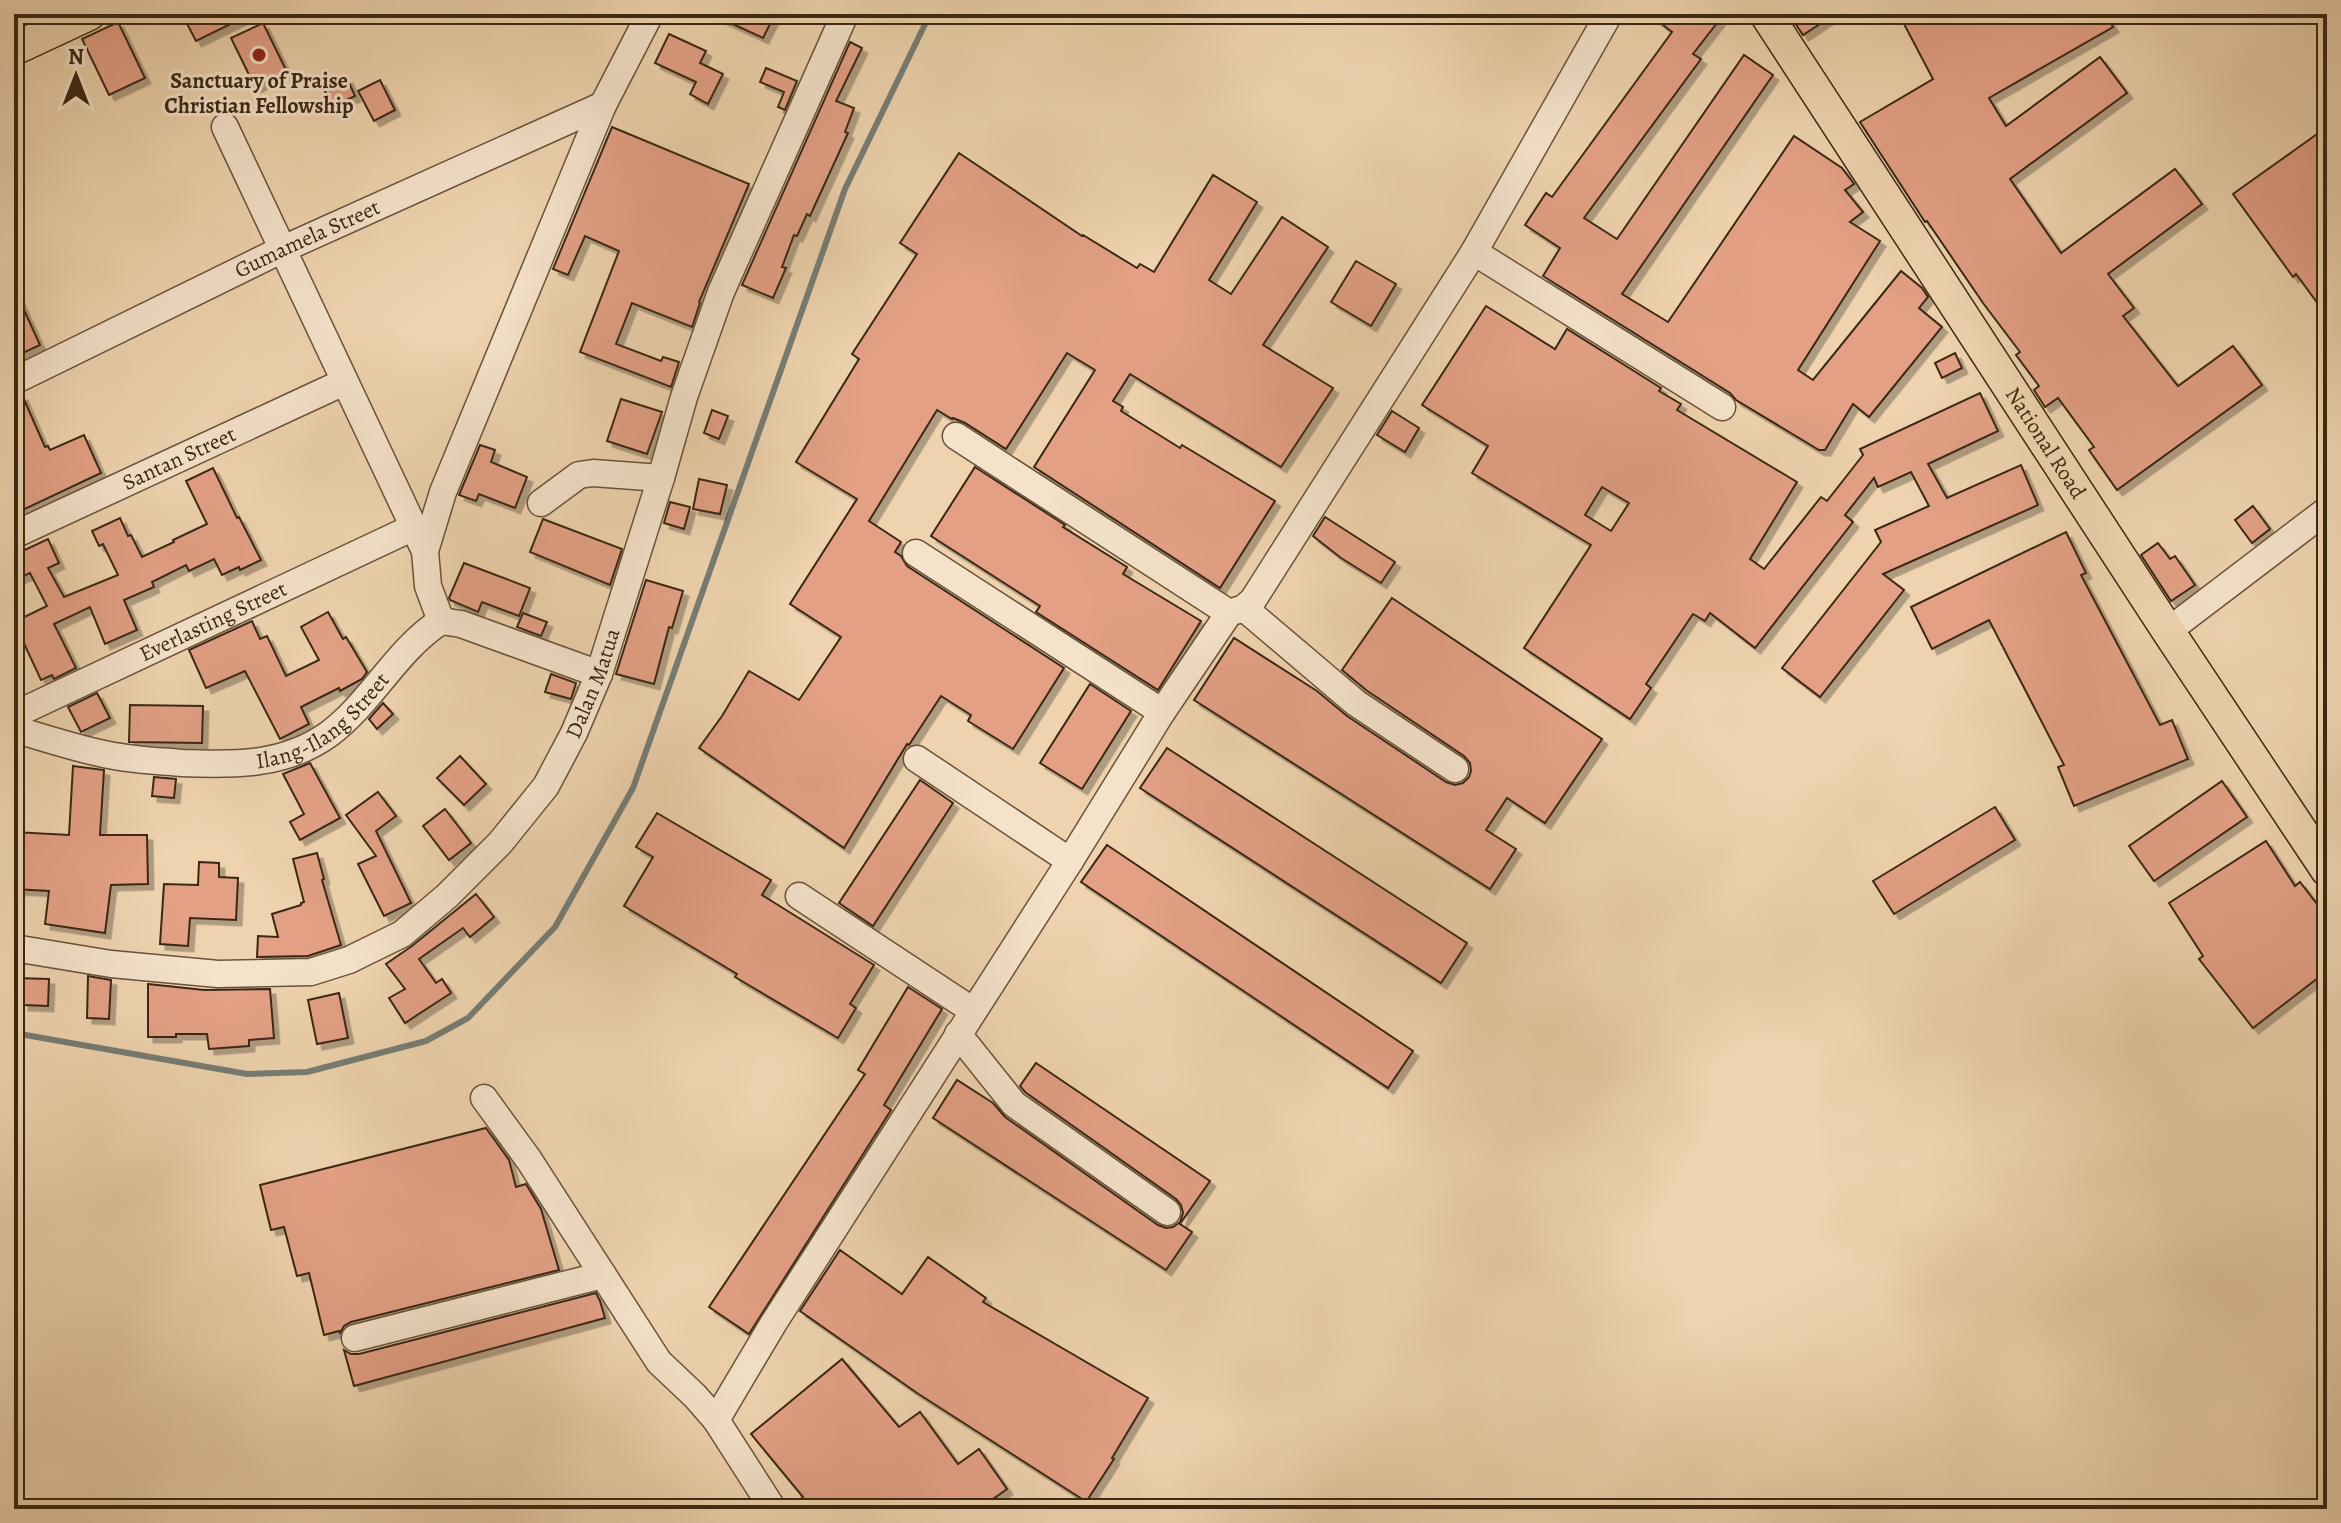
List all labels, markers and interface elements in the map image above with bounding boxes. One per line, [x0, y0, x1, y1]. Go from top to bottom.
north arrow [36, 36, 116, 116]
text: N [68, 42, 84, 72]
marker: Sanctuary of Praise Christian Fellowship [250, 46, 268, 64]
place label: Sanctuary of Praise Christian Fellowship [164, 66, 354, 121]
street label: Gumamela Street [230, 192, 385, 285]
street label: National Road [1998, 381, 2093, 505]
street label: Santan Street [118, 419, 241, 498]
street label: Everlasting Street [134, 574, 292, 669]
street label: Dalan Matua [558, 624, 628, 743]
street label: Ilang-Ilang Street [254, 666, 396, 776]

